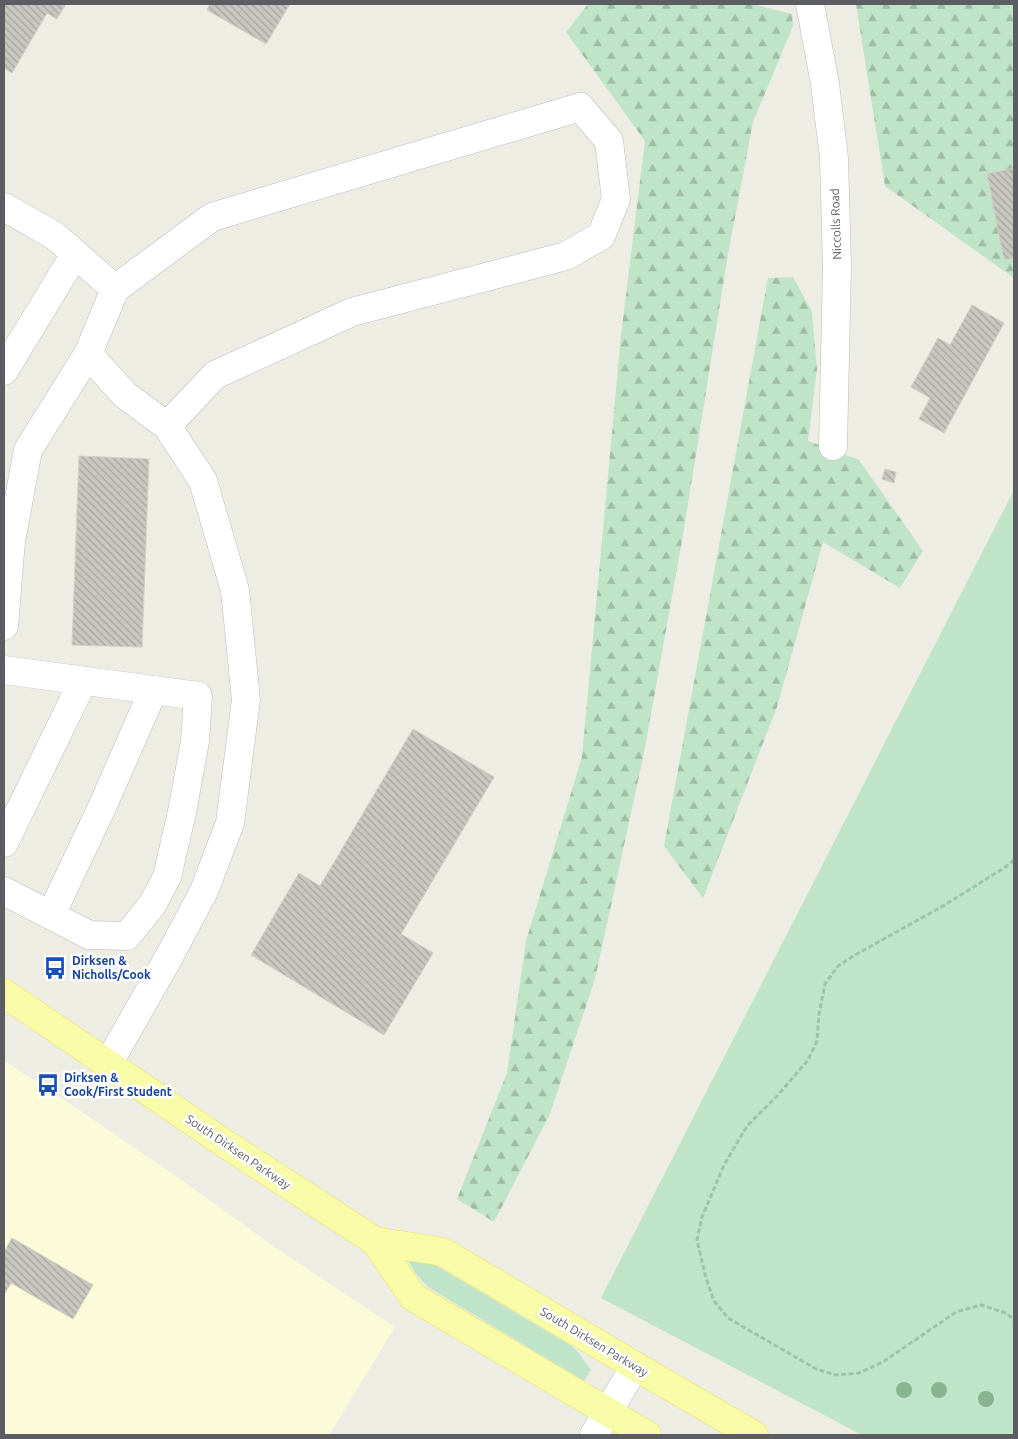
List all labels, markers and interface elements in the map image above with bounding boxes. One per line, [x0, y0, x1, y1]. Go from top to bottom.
street label: Niccolls Road [828, 188, 843, 260]
place label: Dirksen & Nicholls/Cook [72, 954, 151, 981]
bus stop icon: Dirksen & Nicholls/Cook [42, 955, 68, 981]
place label: Dirksen & Cook/First Student [64, 1071, 172, 1098]
bus stop icon: Dirksen & Cook/First Student [35, 1072, 61, 1098]
street label: South Dirksen Parkway [184, 1112, 293, 1191]
street label: South Dirksen Parkway [538, 1304, 651, 1379]

